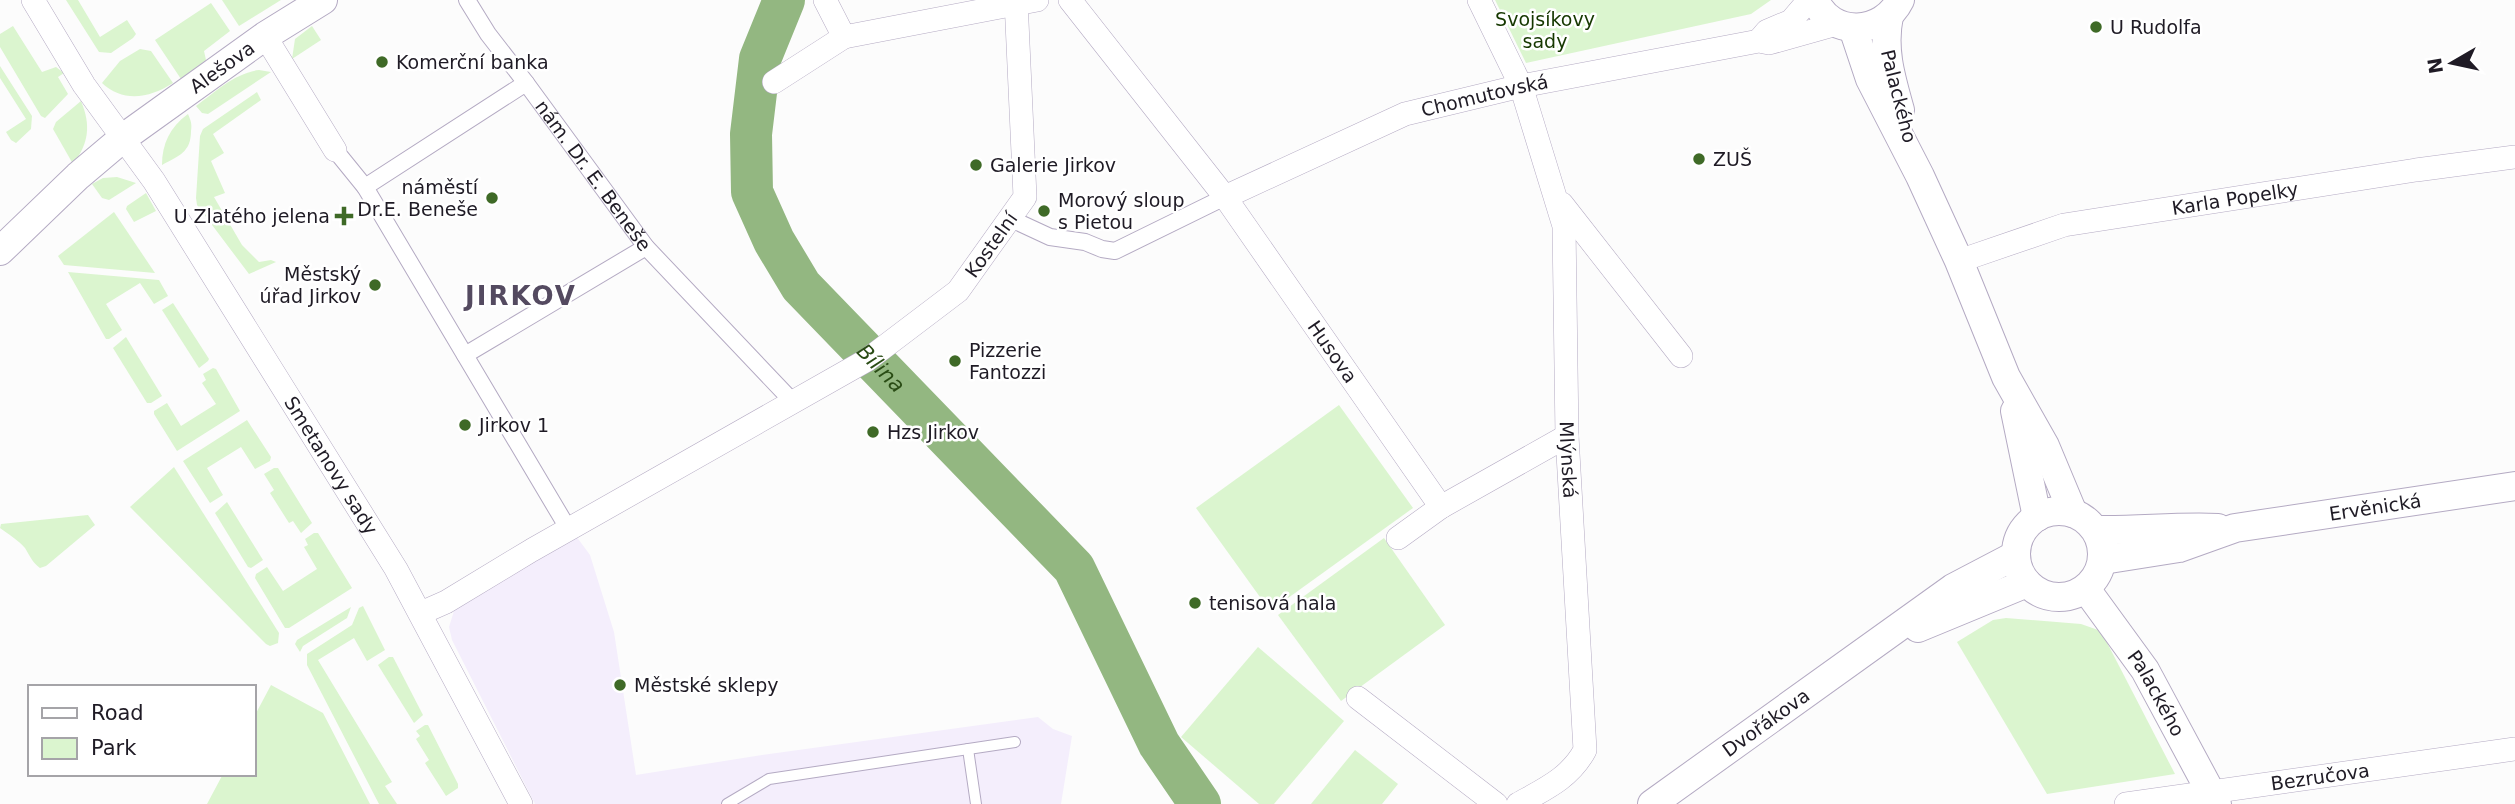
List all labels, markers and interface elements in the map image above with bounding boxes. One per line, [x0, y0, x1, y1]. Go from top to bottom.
park label: Svojsíkovy sady [1495, 8, 1595, 52]
place label: U Rudolfa [2110, 16, 2202, 38]
marker: U Rudolfa [2088, 19, 2104, 35]
north arrow [2417, 28, 2487, 98]
street label: Alešova [185, 36, 259, 98]
street label: Palackého [1877, 47, 1921, 145]
place label: Komerční banka [396, 51, 549, 73]
marker: Komerční banka [374, 54, 390, 70]
text: N [2423, 56, 2447, 75]
street label: Chomutovská [1419, 70, 1550, 121]
street label: nám. Dr. E. Beneše [531, 96, 656, 255]
place label: ZUŠ [1713, 147, 1752, 170]
marker: ZUŠ [1691, 151, 1707, 167]
place label: Galerie Jirkov [990, 154, 1116, 176]
marker: Galerie Jirkov [968, 157, 984, 173]
place label: náměstí Dr.E. Beneše [357, 176, 479, 220]
street label: Karla Popelky [2170, 178, 2300, 219]
place label: Morový sloup s Pietou [1058, 189, 1184, 233]
marker: náměstí Dr.E. Beneše [484, 190, 500, 206]
marker: Morový sloup s Pietou [1036, 203, 1052, 219]
place label: U Zlatého jelena [174, 205, 330, 227]
street label: Kostelní [960, 207, 1022, 282]
marker: U Zlatého jelena [336, 208, 352, 224]
place label: Městský úřad Jirkov [260, 263, 361, 307]
marker: Městský úřad Jirkov [367, 277, 383, 293]
district label: JIRKOV [463, 281, 577, 311]
street label: Husova [1303, 316, 1362, 387]
water label: Bílina [852, 339, 910, 398]
place label: Pizzerie Fantozzi [969, 339, 1046, 383]
marker: Pizzerie Fantozzi [947, 353, 963, 369]
street label: Smetanovy sady [280, 392, 383, 538]
place label: Jirkov 1 [478, 414, 549, 436]
marker: Jirkov 1 [457, 417, 473, 433]
place label: Hzs Jirkov [887, 421, 979, 443]
street label: Mlýnská [1556, 421, 1582, 499]
marker: Hzs Jirkov [865, 424, 881, 440]
street label: Ervěnická [2327, 489, 2423, 525]
place label: tenisová hala [1209, 592, 1337, 614]
marker: tenisová hala [1187, 595, 1203, 611]
street label: Palackého [2123, 646, 2189, 740]
place label: Městské sklepy [634, 674, 779, 696]
marker: Městské sklepy [612, 677, 628, 693]
street label: Dvořákova [1718, 684, 1814, 761]
legend [28, 685, 256, 776]
text: Road [91, 701, 144, 725]
text: Park [91, 736, 137, 760]
street label: Bezručova [2269, 759, 2371, 794]

